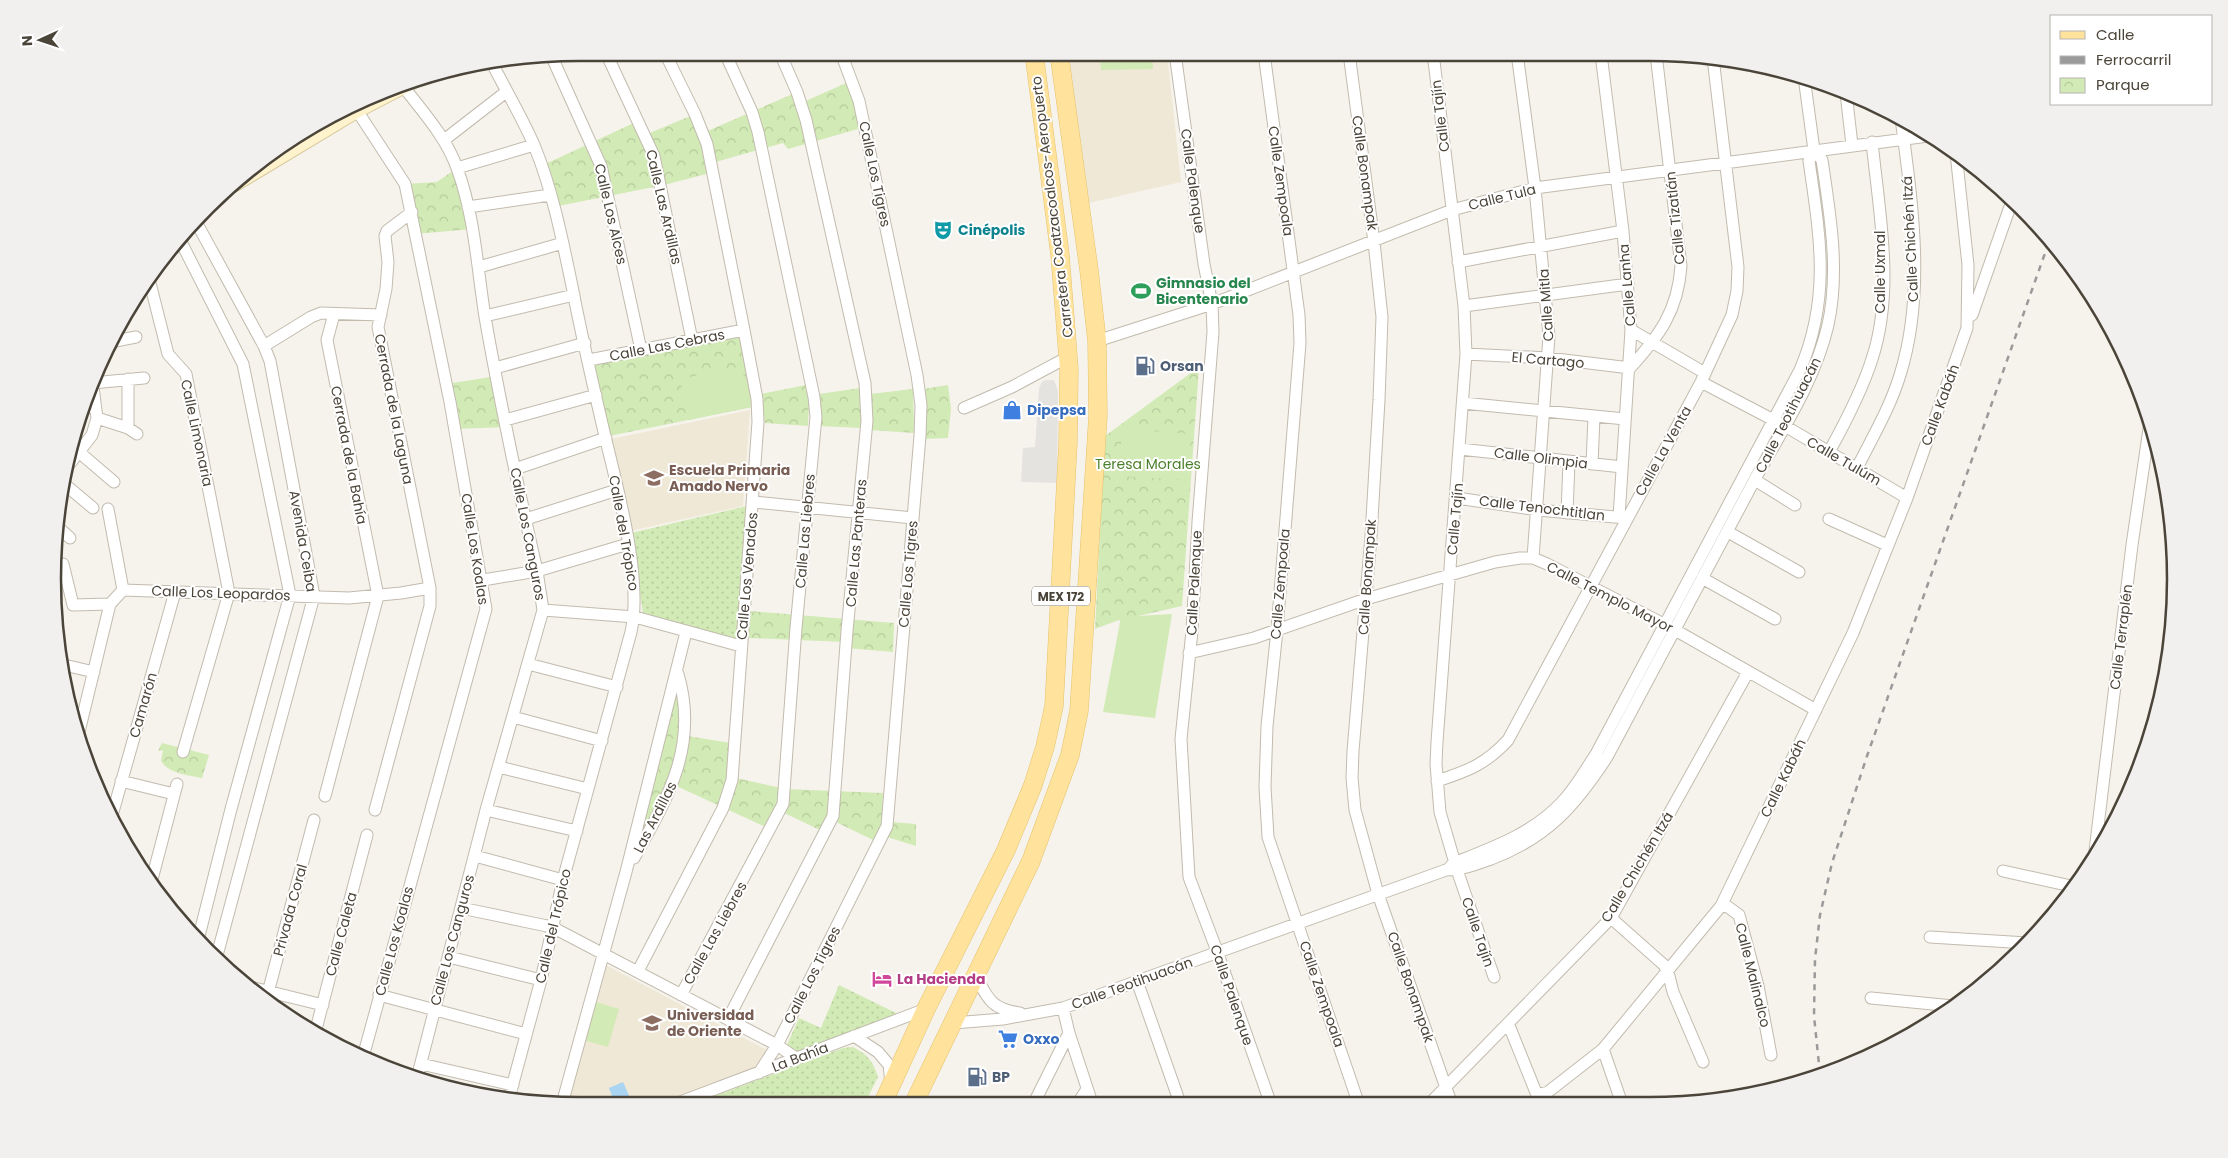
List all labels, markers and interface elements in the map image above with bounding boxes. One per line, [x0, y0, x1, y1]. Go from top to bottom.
north arrow [15, 15, 65, 65]
legend [2050, 15, 2213, 105]
text: Calle [2096, 24, 2134, 45]
text: N [17, 35, 37, 46]
text: Ferrocarril [2096, 49, 2171, 70]
text: Parque [2096, 74, 2149, 95]
street label: Carretera Coatzacoalcos-Aeropuerto [1026, 75, 1078, 339]
street label: Calle Tajín [1426, 79, 1454, 153]
street label: Calle Bonampak [1347, 114, 1383, 233]
street label: Calle Los Tigres [854, 119, 896, 229]
street label: Calle Zempoala [1263, 125, 1299, 237]
street label: Calle Palenque [1176, 127, 1210, 235]
street label: Calle Las Ardillas [641, 148, 687, 266]
street label: Calle Los Alces [590, 162, 632, 266]
street label: Calle Tizatlán [1660, 171, 1690, 265]
street label: Calle Chichén Itzá [1897, 176, 1923, 302]
street label: Calle Tula [1466, 179, 1538, 215]
theatre icon: Cinépolis [932, 219, 954, 241]
place label: Cinépolis [958, 220, 1026, 240]
street label: Calle Uxmal [1870, 230, 1890, 314]
street label: Calle Lanha [1613, 243, 1641, 327]
street label: Calle Mitla [1533, 268, 1559, 342]
place label: Gimnasio del Bicentenario [1156, 273, 1251, 309]
sports icon: Gimnasio del Bicentenario [1130, 280, 1152, 302]
street label: Calle Las Cebras [608, 324, 726, 366]
street label: Cerrada de la Laguna [370, 332, 418, 486]
street label: El Cartago [1511, 347, 1585, 373]
street label: Calle Teotihuacán [1750, 354, 1826, 476]
fuel station icon: Orsan [1134, 355, 1156, 377]
place label: Orsan [1160, 356, 1204, 376]
street label: Calle Kabáh [1916, 361, 1964, 449]
street label: Calle Limonaria [176, 378, 218, 488]
street label: Cerrada de la Bahía [326, 384, 372, 526]
shop icon: Dipepsa [1001, 399, 1023, 421]
place label: Dipepsa [1027, 400, 1086, 420]
street label: Calle La Venta [1630, 402, 1696, 500]
street label: Calle Tulúm [1803, 432, 1885, 490]
street label: Calle Olimpia [1493, 442, 1589, 474]
park label: Teresa Morales [1095, 454, 1201, 474]
place label: Escuela Primaria Amado Nervo [669, 460, 790, 496]
street label: Calle Los Canguros [505, 466, 551, 602]
school or university icon: Escuela Primaria Amado Nervo [643, 467, 665, 489]
street label: Calle Las Liebres [790, 473, 820, 589]
street label: Calle del Trópico [604, 474, 644, 592]
street label: Calle Las Panteras [840, 478, 872, 608]
street label: Calle Tajín [1442, 482, 1468, 556]
street label: Avenida Ceiba [284, 489, 322, 593]
street label: Calle Tenochtitlan [1478, 490, 1606, 526]
street label: Calle Los Koalas [456, 492, 494, 606]
street label: Calle Los Venados [731, 511, 763, 641]
street label: Calle Bonampak [1353, 518, 1381, 636]
street label: Calle Los Tigres [893, 520, 923, 628]
street label: Calle Zempoala [1265, 528, 1295, 640]
street label: Calle Palenque [1181, 530, 1207, 636]
street label: Calle Templo Mayor [1543, 556, 1677, 638]
street label: Calle Los Leopardos [151, 581, 291, 605]
street label: Calle Terraplén [2105, 583, 2137, 691]
road number: MEX 172 [1032, 586, 1090, 606]
street label: Camarón [124, 670, 162, 740]
street label: Calle Kabáh [1755, 735, 1811, 821]
street label: Las Ardillas [628, 778, 682, 856]
street label: Calle Chichén Itzá [1596, 808, 1678, 926]
street label: Privada Coral [268, 862, 312, 958]
street label: Calle del Trópico [530, 867, 576, 985]
street label: Calle Los Canguros [425, 872, 479, 1008]
street label: Calle Las Liebres [678, 878, 752, 988]
street label: Calle Los Koalas [370, 884, 418, 998]
street label: Calle Caleta [320, 890, 362, 978]
street label: Calle Tajín [1457, 894, 1499, 970]
street label: Calle Malinalco [1730, 921, 1776, 1030]
street label: Calle Los Tigres [779, 923, 845, 1027]
street label: Calle Bonampak [1383, 929, 1440, 1046]
street label: Calle Zempoala [1294, 938, 1350, 1050]
street label: Calle Palenque [1205, 942, 1259, 1048]
street label: Calle Teotihuacán [1069, 952, 1195, 1014]
hotel icon: La Hacienda [871, 968, 893, 990]
place label: La Hacienda [897, 969, 986, 989]
place label: Universidad de Oriente [667, 1005, 754, 1041]
school or university icon: Universidad de Oriente [641, 1012, 663, 1034]
supermarket icon: Oxxo [997, 1028, 1019, 1050]
place label: Oxxo [1023, 1029, 1059, 1049]
street label: La Bahía [769, 1037, 831, 1077]
fuel station icon: BP [966, 1066, 988, 1088]
place label: BP [992, 1067, 1010, 1087]

